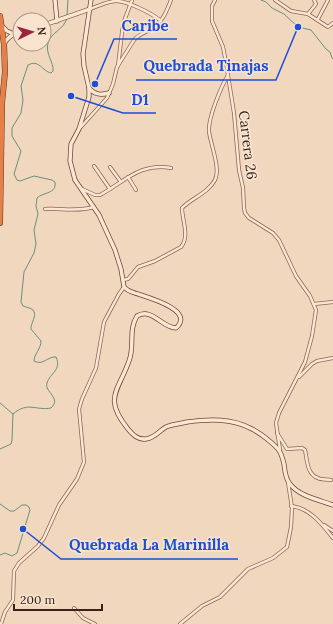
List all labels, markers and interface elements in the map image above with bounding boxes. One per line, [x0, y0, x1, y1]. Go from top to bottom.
north arrow [12, 12, 52, 52]
callout: Caribe [114, 12, 177, 39]
text: Caribe [122, 16, 168, 35]
text: N [35, 26, 49, 36]
callout: Quebrada Tinajas [136, 53, 276, 80]
text: Quebrada Tinajas [144, 56, 268, 75]
callout: D1 [123, 86, 156, 113]
text: D1 [131, 90, 149, 109]
street label: Carrera 26 [235, 110, 261, 180]
callout: Quebrada La Marinilla [61, 532, 238, 559]
text: Quebrada La Marinilla [69, 535, 229, 554]
scale bar [14, 586, 102, 612]
text: 200 m [20, 592, 56, 607]

